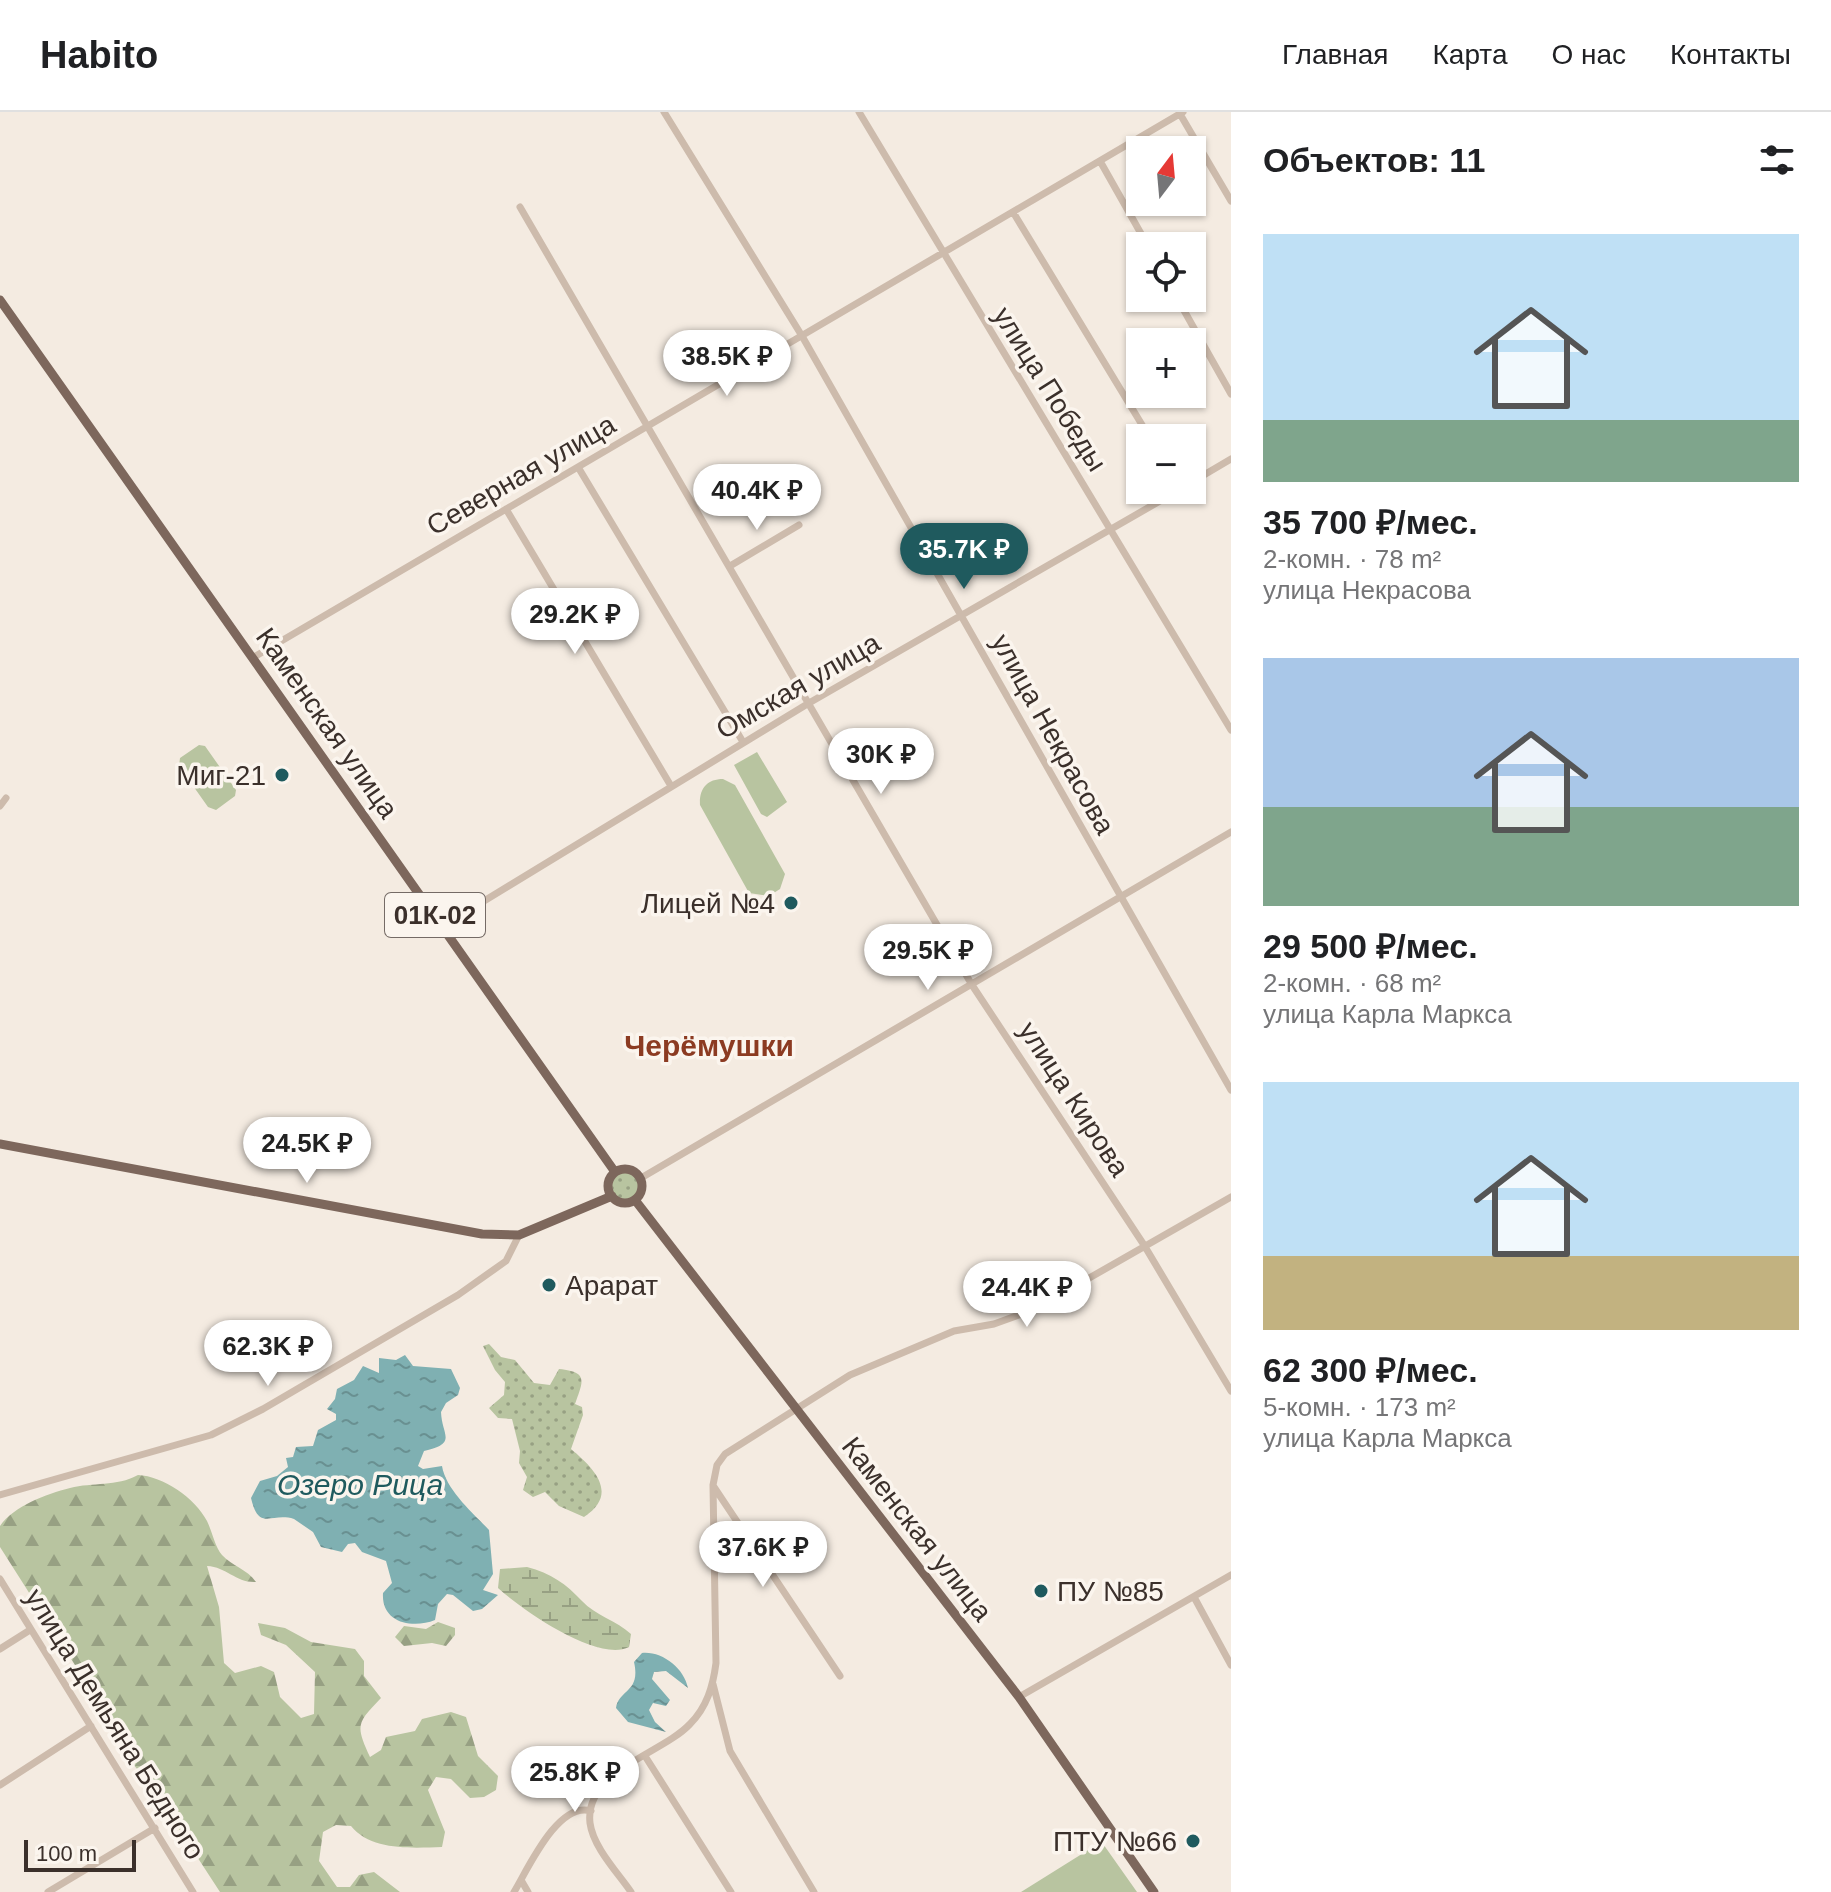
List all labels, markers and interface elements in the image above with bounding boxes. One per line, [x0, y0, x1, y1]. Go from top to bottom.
text: Habito [40, 34, 158, 76]
text: Главная [1282, 39, 1389, 70]
text: Карта [1433, 39, 1507, 70]
text: О нас [1551, 39, 1626, 70]
text: Контакты [1670, 39, 1791, 70]
north arrow [1126, 136, 1206, 216]
map controls [1126, 136, 1206, 504]
icon: filters [1755, 138, 1799, 182]
text: Объектов: 11 [1263, 141, 1485, 179]
button: locate [1126, 232, 1206, 312]
icon: home [1459, 286, 1603, 430]
street label: улица Победы [987, 301, 1113, 477]
button: + [1126, 328, 1206, 408]
pin: 38.5K ₽ [653, 330, 801, 398]
text: 38.5K ₽ [681, 341, 773, 371]
street label: Северная улица [421, 408, 621, 542]
button: − [1126, 424, 1206, 504]
pin: 40.4K ₽ [683, 464, 831, 532]
text: 40.4K ₽ [711, 475, 803, 505]
text: 35 700 ₽/мес. [1263, 503, 1478, 541]
pin: 35.7K ₽ [890, 523, 1038, 591]
text: 35.7K ₽ [918, 534, 1010, 564]
text: 2-комн. · 78 m² [1263, 544, 1441, 574]
text: улица Некрасова [1263, 575, 1471, 605]
pin: 29.2K ₽ [501, 588, 649, 656]
text: 29.2K ₽ [529, 599, 621, 629]
street label: Каменская улица [250, 622, 404, 824]
street label: Омская улица [711, 627, 886, 745]
street label: улица Некрасова [985, 629, 1121, 840]
icon: home [1459, 710, 1603, 854]
pin: 30K ₽ [825, 728, 937, 796]
text: 30K ₽ [846, 739, 916, 769]
place label: Миг-21 [176, 760, 266, 791]
marker: Миг-21 [273, 766, 291, 784]
place label: Лицей №4 [641, 888, 775, 919]
road number: 01К-02 [385, 893, 485, 937]
marker: Лицей №4 [782, 894, 800, 912]
pin: 29.5K ₽ [854, 924, 1002, 992]
text: 29 500 ₽/мес. [1263, 927, 1478, 965]
text: 29.5K ₽ [882, 935, 974, 965]
text: 2-комн. · 68 m² [1263, 968, 1441, 998]
text: улица Карла Маркса [1263, 999, 1512, 1029]
street label: улица Кирова [1013, 1016, 1136, 1182]
district label: Черёмушки [624, 1029, 794, 1062]
pin: 24.5K ₽ [233, 1117, 381, 1185]
text: 24.5K ₽ [261, 1128, 353, 1158]
icon: home [1459, 1134, 1603, 1278]
pin: 24.4K ₽ [953, 1261, 1101, 1329]
place label: Арарат [565, 1270, 658, 1301]
text: 24.4K ₽ [981, 1272, 1073, 1302]
marker: Арарат [540, 1276, 558, 1294]
pin: 62.3K ₽ [194, 1320, 342, 1388]
text: 62.3K ₽ [222, 1331, 314, 1361]
text: 62 300 ₽/мес. [1263, 1351, 1478, 1389]
text: 5-комн. · 173 m² [1263, 1392, 1456, 1422]
text: улица Карла Маркса [1263, 1423, 1512, 1453]
street label: Каменская улица [836, 1431, 999, 1627]
water label: Озеро Рица [277, 1468, 443, 1501]
pin: 37.6K ₽ [689, 1521, 837, 1589]
text: 37.6K ₽ [717, 1532, 809, 1562]
place label: ПУ №85 [1057, 1576, 1164, 1607]
marker: ПУ №85 [1032, 1582, 1050, 1600]
street label: улица Демьяна Бедного [19, 1583, 211, 1865]
pin: 25.8K ₽ [501, 1746, 649, 1814]
text: 25.8K ₽ [529, 1757, 621, 1787]
place label: ПТУ №66 [1053, 1826, 1177, 1857]
marker: ПТУ №66 [1184, 1832, 1202, 1850]
scale bar [24, 1836, 136, 1872]
text: 100 m [36, 1841, 97, 1866]

